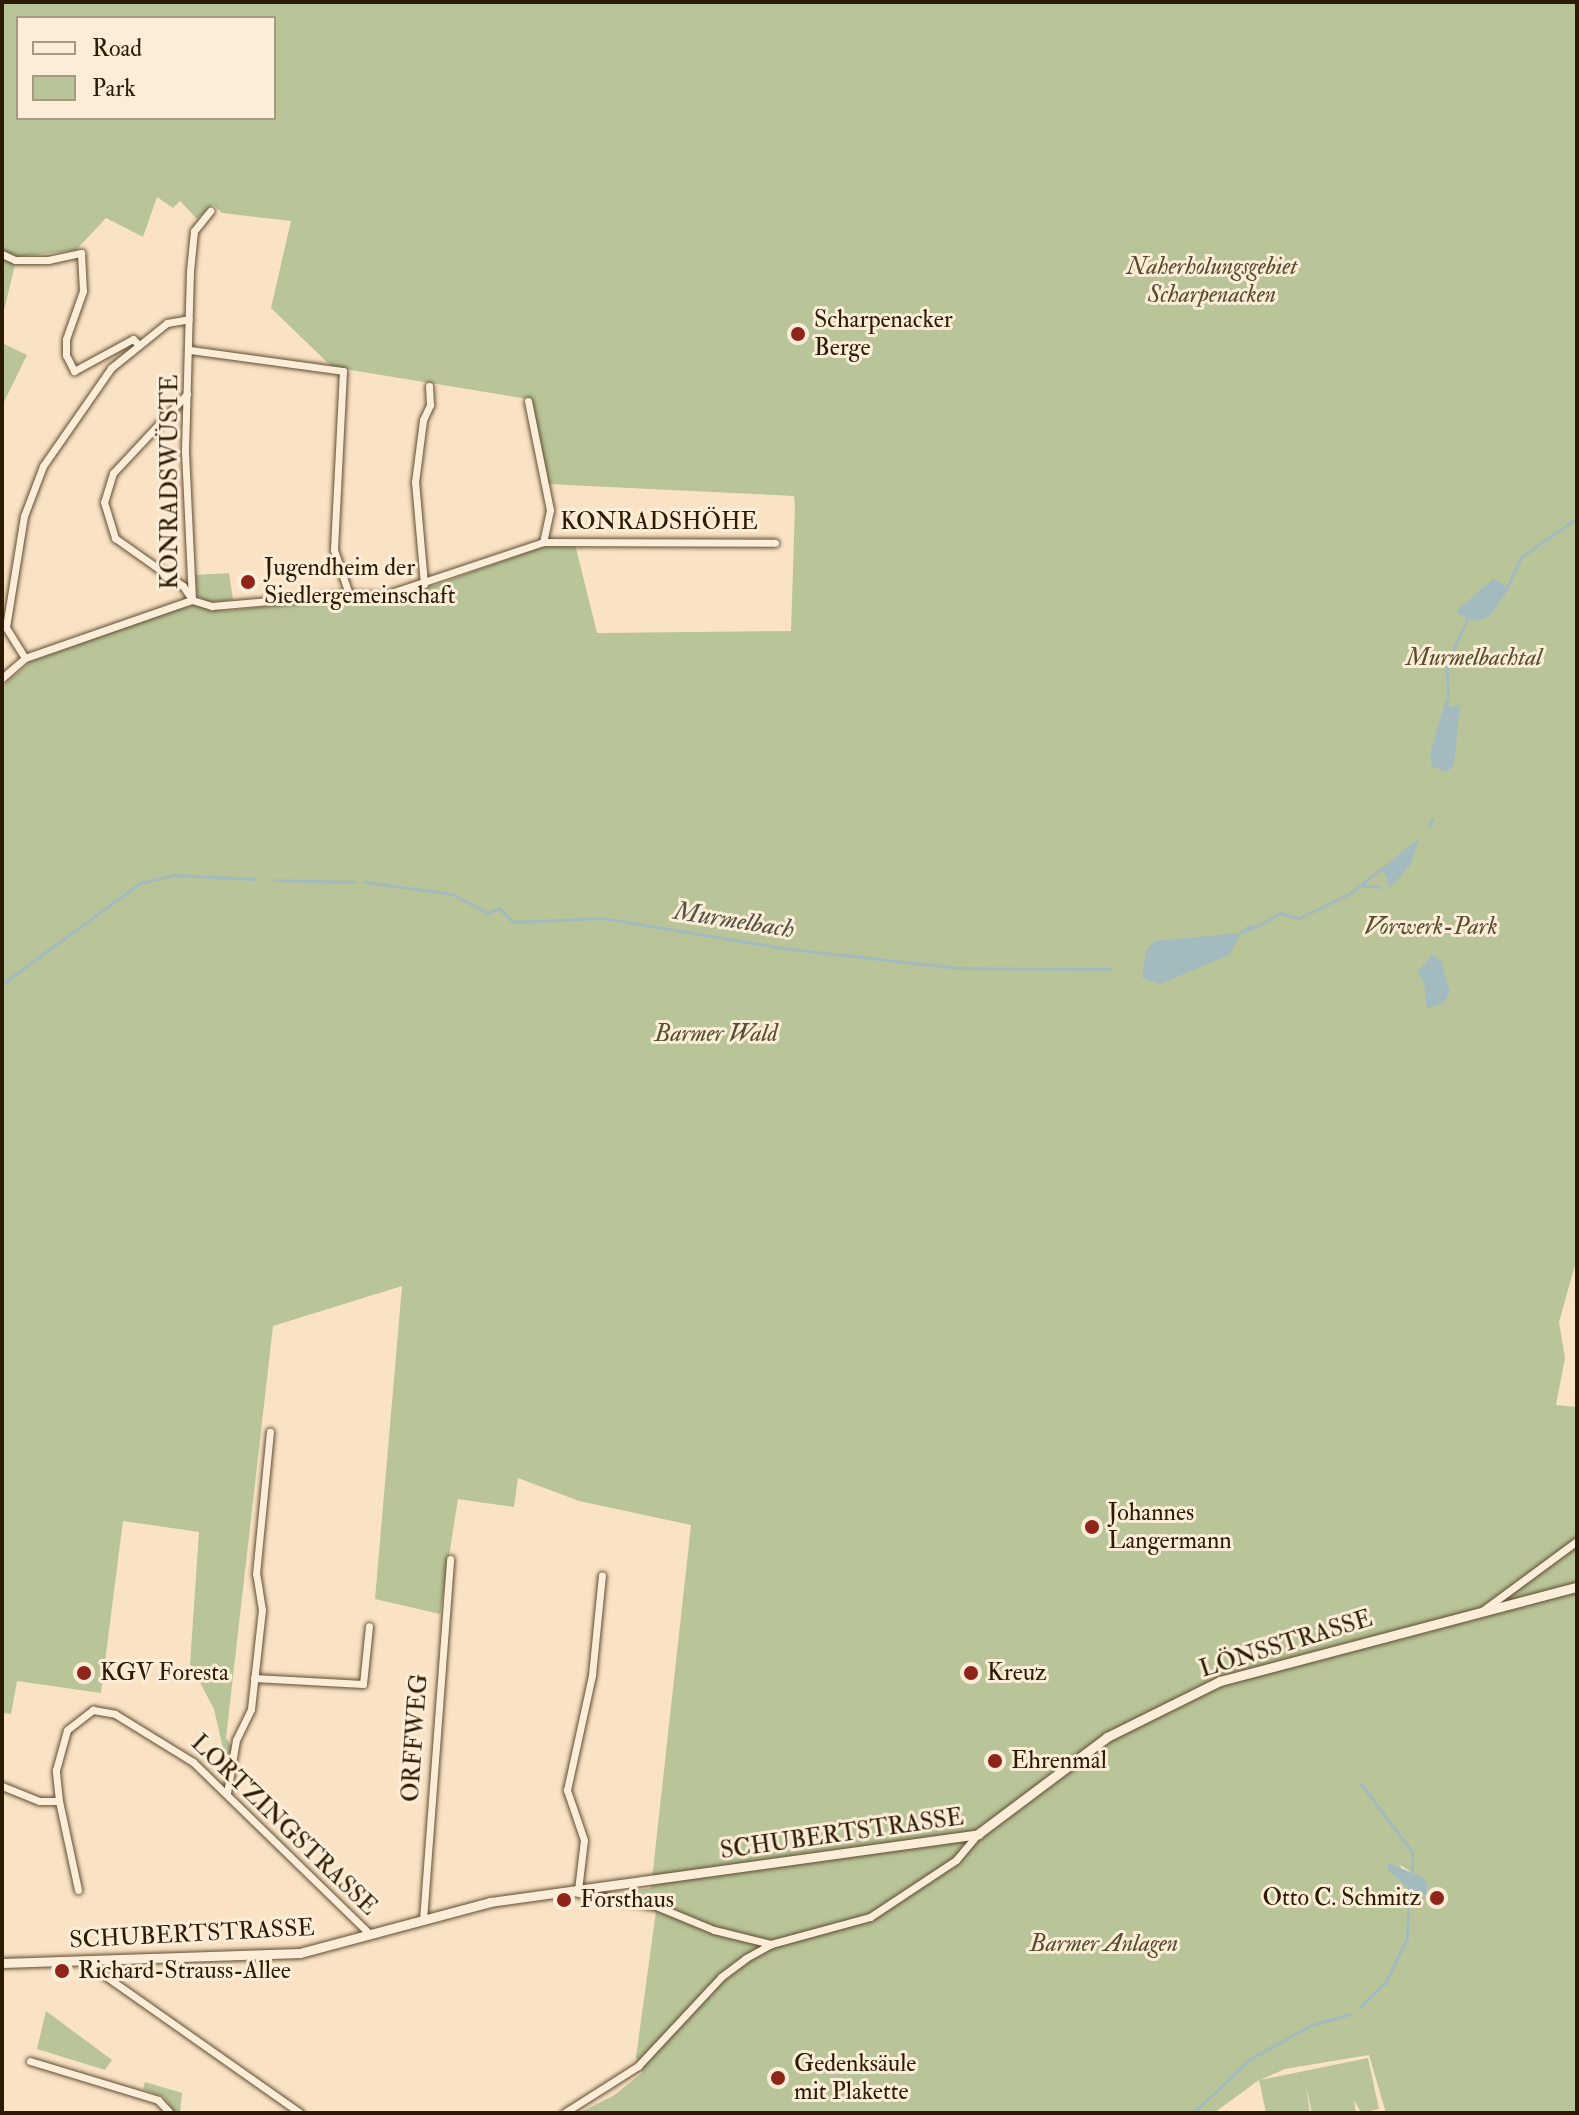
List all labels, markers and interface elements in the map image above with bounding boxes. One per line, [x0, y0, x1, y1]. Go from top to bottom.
legend [16, 16, 276, 120]
text: Road [92, 33, 142, 64]
text: Park [92, 73, 136, 104]
park label: Naherholungsgebiet Scharpenacken [1127, 253, 1297, 309]
place label: Scharpenacker Berge [814, 306, 953, 362]
marker: Scharpenacker Berge [789, 325, 807, 343]
street label: KONRADSWÜSTE [156, 375, 184, 589]
street label: KONRADSHÖHE [560, 508, 758, 536]
place label: Jugendheim der Siedlergemeinschaft [264, 554, 455, 610]
marker: Jugendheim der Siedlergemeinschaft [239, 573, 257, 591]
park label: Murmelbachtal [1406, 644, 1542, 672]
water label: Murmelbach [672, 896, 796, 946]
park label: Vorwerk-Park [1364, 913, 1498, 941]
park label: Barmer Wald [655, 1020, 777, 1048]
place label: Johannes Langermann [1108, 1499, 1232, 1555]
marker: Johannes Langermann [1083, 1518, 1101, 1536]
street label: LÖNSSTRASSE [1196, 1604, 1376, 1684]
place label: KGV Foresta [100, 1659, 229, 1687]
place label: Kreuz [987, 1659, 1047, 1687]
marker: KGV Foresta [75, 1664, 93, 1682]
marker: Kreuz [962, 1664, 980, 1682]
street label: ORFFWEG [396, 1673, 434, 1803]
street label: LORTZINGSTRASSE [185, 1729, 383, 1921]
place label: Ehrenmal [1011, 1747, 1107, 1775]
marker: Ehrenmal [986, 1752, 1004, 1770]
street label: SCHUBERTSTRASSE [718, 1803, 966, 1865]
place label: Otto C. Schmitz [1262, 1884, 1421, 1912]
place label: Forsthaus [580, 1886, 674, 1914]
marker: Otto C. Schmitz [1428, 1889, 1446, 1907]
marker: Forsthaus [555, 1891, 573, 1909]
street label: SCHUBERTSTRASSE [69, 1913, 315, 1955]
park label: Barmer Anlagen [1030, 1930, 1178, 1958]
place label: Richard-Strauss-Allee [78, 1957, 291, 1985]
marker: Richard-Strauss-Allee [53, 1962, 71, 1980]
place label: Gedenksäule mit Plakette [794, 2050, 916, 2106]
marker: Gedenksäule mit Plakette [769, 2069, 787, 2087]

